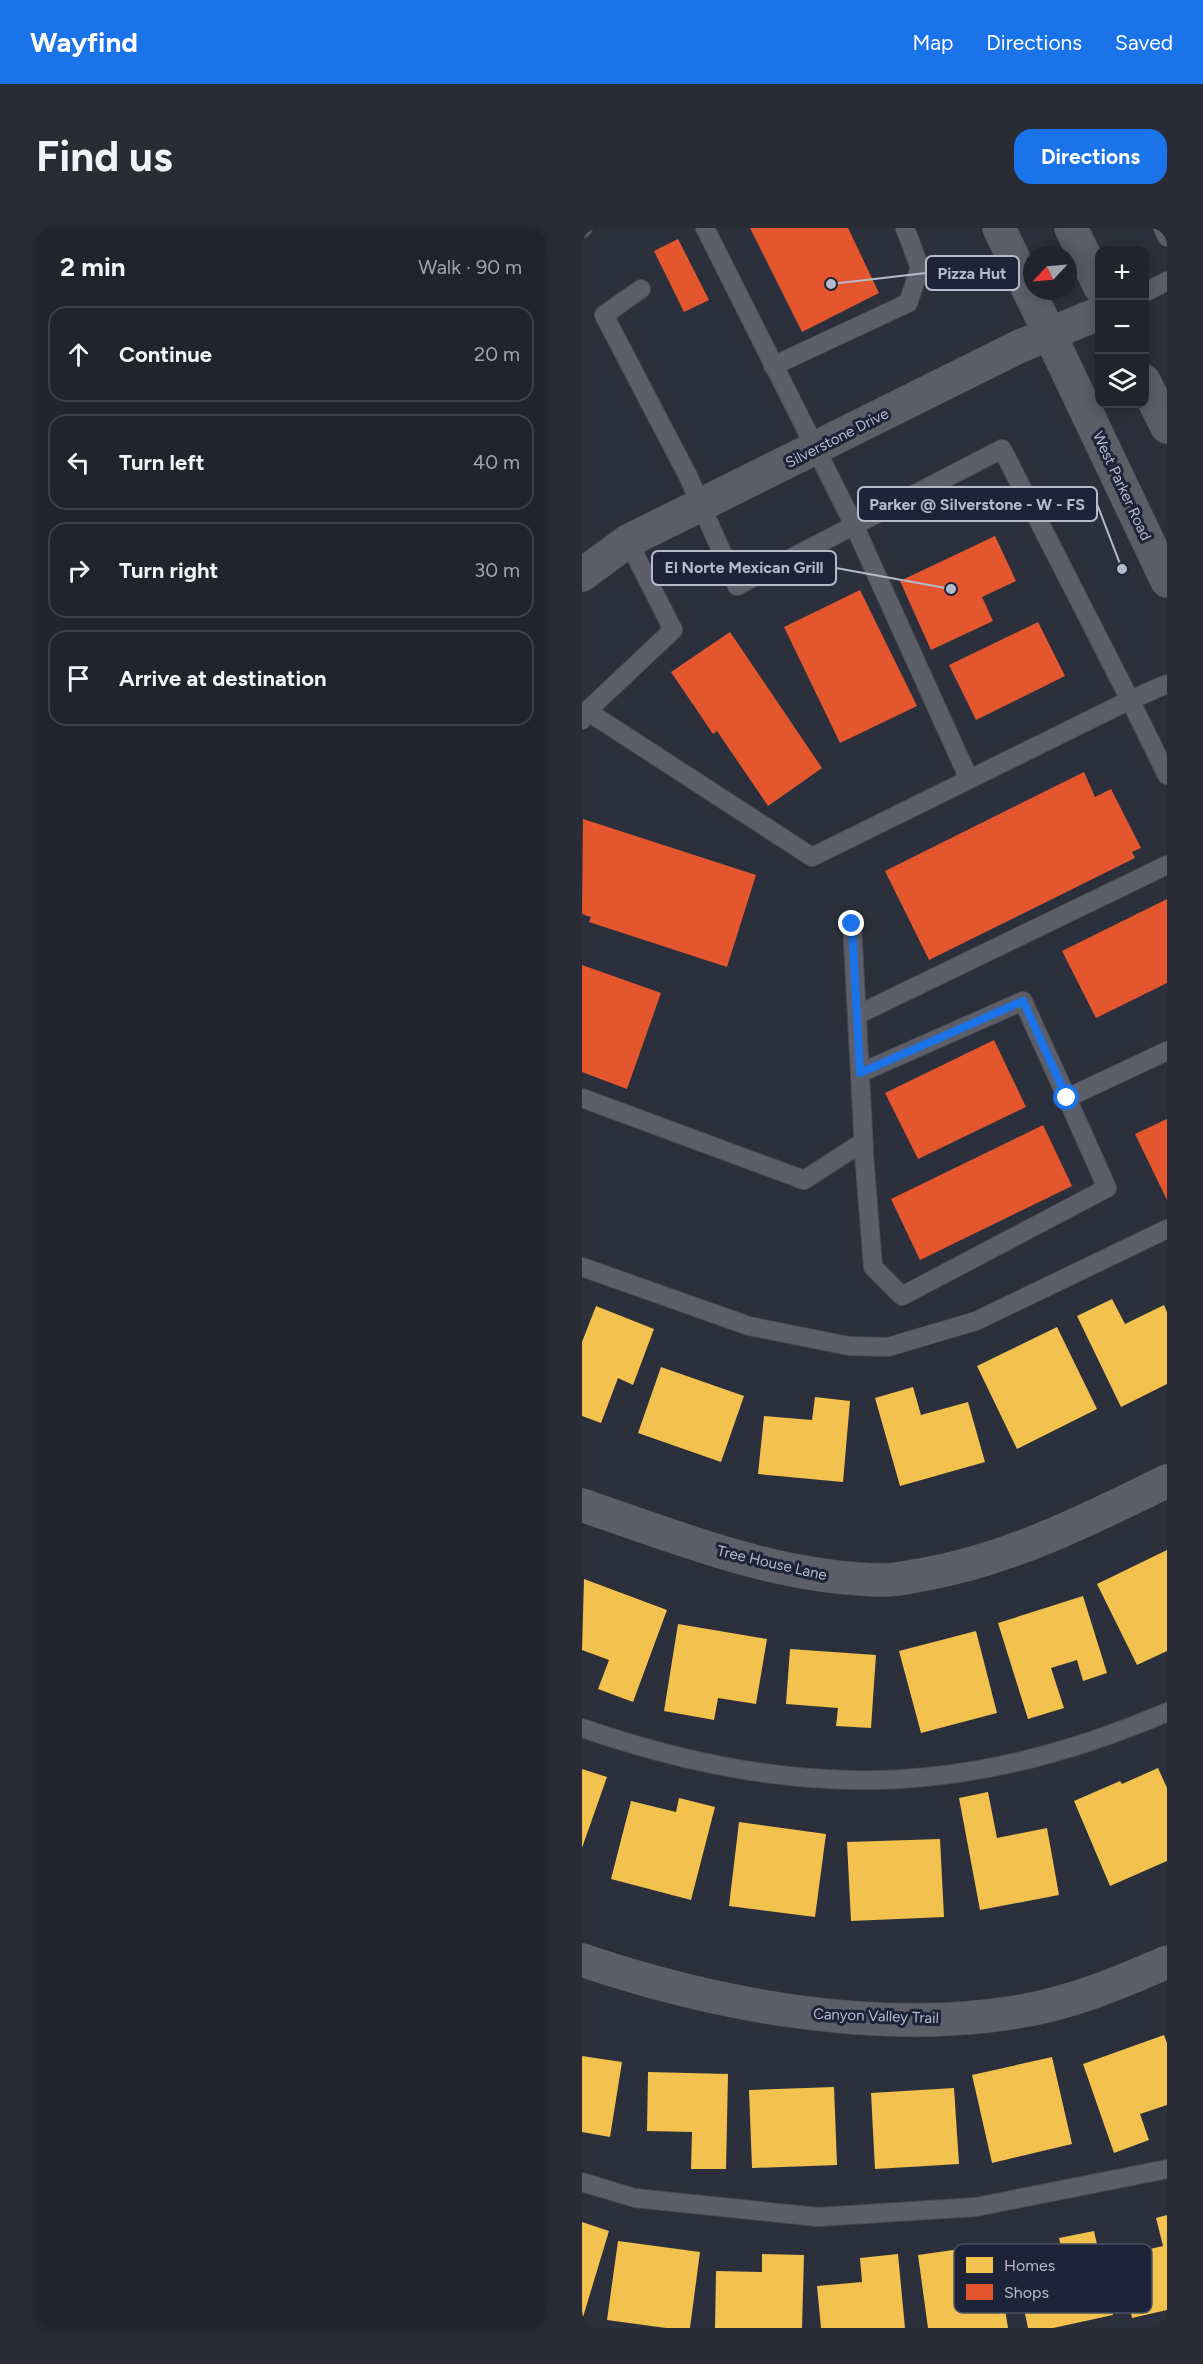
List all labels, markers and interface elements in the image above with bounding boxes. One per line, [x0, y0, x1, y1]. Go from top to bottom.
text: Wayfind [30, 25, 138, 59]
text: Map [912, 30, 953, 55]
text: Directions [986, 30, 1082, 55]
text: Saved [1115, 30, 1173, 55]
button: Directions [1014, 129, 1167, 184]
text: Find us [36, 131, 173, 182]
north arrow [1023, 246, 1077, 300]
map controls [1095, 246, 1149, 408]
button: + [1095, 246, 1149, 300]
text: 2 min [60, 251, 126, 283]
text: Walk · 90 m [418, 255, 522, 279]
callout: Pizza Hut [926, 256, 1019, 290]
text: Pizza Hut [938, 264, 1006, 283]
button: − [1095, 300, 1149, 354]
icon: ahead [62, 338, 95, 371]
text: Continue [119, 341, 212, 368]
text: 20 m [474, 342, 520, 366]
button: layers [1095, 354, 1149, 408]
street label: Silverstone Drive [783, 404, 891, 472]
street label: West Parker Road [1089, 429, 1155, 543]
icon: left [62, 446, 95, 479]
text: Turn left [119, 449, 205, 476]
text: 40 m [473, 450, 520, 474]
callout: Parker @ Silverstone - W - FS [858, 487, 1097, 521]
text: Parker @ Silverstone - W - FS [869, 495, 1085, 514]
callout: El Norte Mexican Grill [652, 551, 836, 585]
icon: right [62, 554, 95, 587]
text: Turn right [119, 557, 218, 584]
text: 30 m [474, 558, 520, 582]
text: El Norte Mexican Grill [664, 558, 824, 577]
icon: arrive [62, 662, 95, 695]
text: Arrive at destination [119, 665, 327, 692]
route end [838, 910, 864, 936]
route start [1053, 1084, 1079, 1110]
street label: Tree House Lane [715, 1542, 829, 1584]
street label: Canyon Valley Trail [813, 2005, 939, 2027]
legend [954, 2244, 1152, 2313]
text: Homes [1004, 2256, 1055, 2275]
text: Shops [1004, 2283, 1049, 2302]

